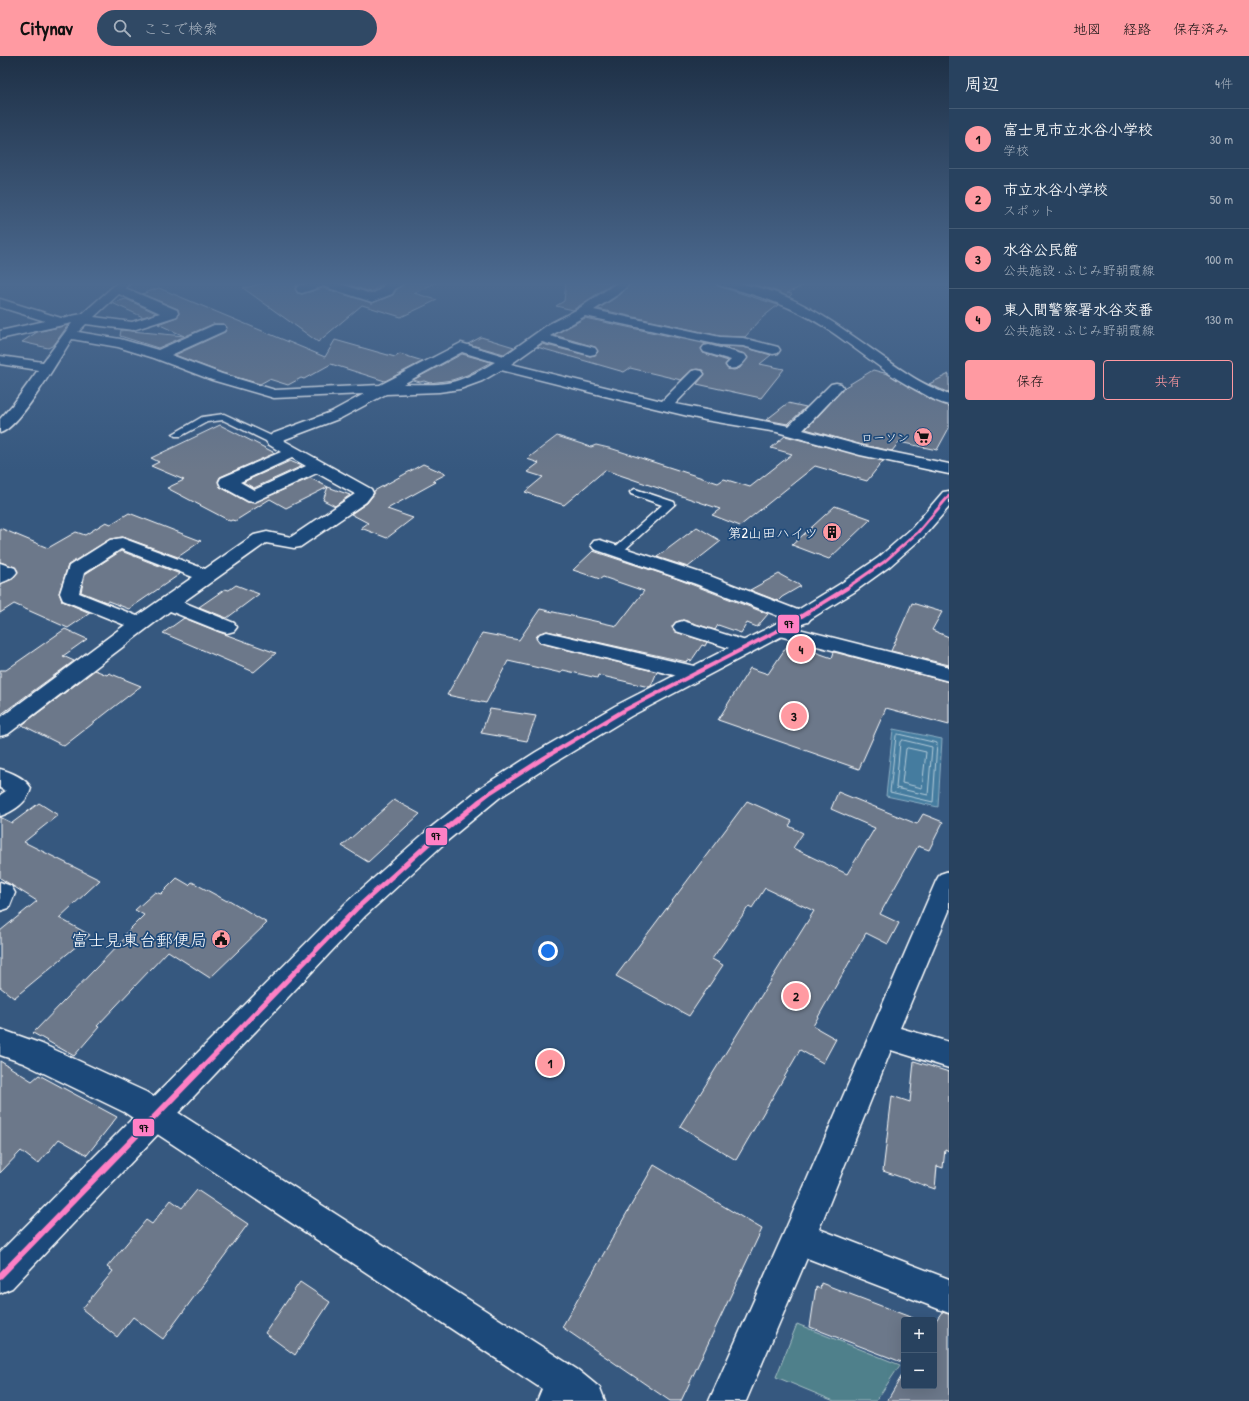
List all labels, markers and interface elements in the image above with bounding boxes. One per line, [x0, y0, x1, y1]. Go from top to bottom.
search box [97, 10, 377, 46]
text: Citynav [20, 15, 73, 41]
icon: search [111, 17, 133, 39]
text: ここで検索 [143, 18, 218, 39]
text: 地図 [1073, 19, 1101, 38]
text: 経路 [1123, 19, 1151, 38]
text: 保存済み [1173, 19, 1229, 38]
text: 周辺 [965, 72, 999, 95]
text: 4件 [1215, 74, 1233, 92]
text: 富士見市立水谷小学校 [1003, 119, 1153, 140]
text: 1 [976, 130, 980, 148]
text: 30 m [1210, 130, 1233, 148]
text: 学校 [1003, 141, 1029, 159]
text: 市立水谷小学校 [1003, 179, 1108, 200]
text: 2 [975, 190, 981, 208]
text: 50 m [1210, 190, 1233, 208]
text: スポット [1003, 201, 1055, 219]
text: 水谷公民館 [1003, 239, 1078, 260]
text: 3 [975, 250, 981, 268]
text: 100 m [1205, 250, 1233, 268]
text: 公共施設 · ふじみ野朝霞線 [1003, 261, 1155, 279]
text: 東入間警察署水谷交番 [1003, 299, 1153, 320]
text: 4 [976, 310, 980, 328]
text: 130 m [1205, 310, 1233, 328]
text: 公共施設 · ふじみ野朝霞線 [1003, 321, 1155, 339]
button: 保存 [965, 360, 1095, 400]
button: 共有 [1103, 360, 1233, 400]
supermarket icon: ローソン [912, 426, 934, 448]
place label: ローソン [861, 429, 909, 446]
building icon: 第2山田ハイツ [821, 521, 843, 543]
place label: 第2山田ハイツ [727, 523, 818, 542]
line badge: 97 [777, 614, 800, 634]
text: 97 [784, 617, 794, 631]
pin: 4 [788, 634, 814, 664]
pin: 3 [781, 701, 807, 731]
line badge: 97 [425, 827, 448, 846]
text: 97 [431, 829, 441, 843]
place label: 富士見東台郵便局 [71, 928, 207, 951]
public building icon: 富士見東台郵便局 [210, 928, 232, 950]
your location [538, 941, 558, 961]
pin: 2 [783, 981, 809, 1011]
pin: 1 [537, 1048, 563, 1078]
line badge: 97 [132, 1118, 155, 1137]
text: 97 [139, 1121, 149, 1135]
map controls [901, 1317, 937, 1389]
button: + [901, 1317, 937, 1353]
button: − [901, 1353, 937, 1389]

